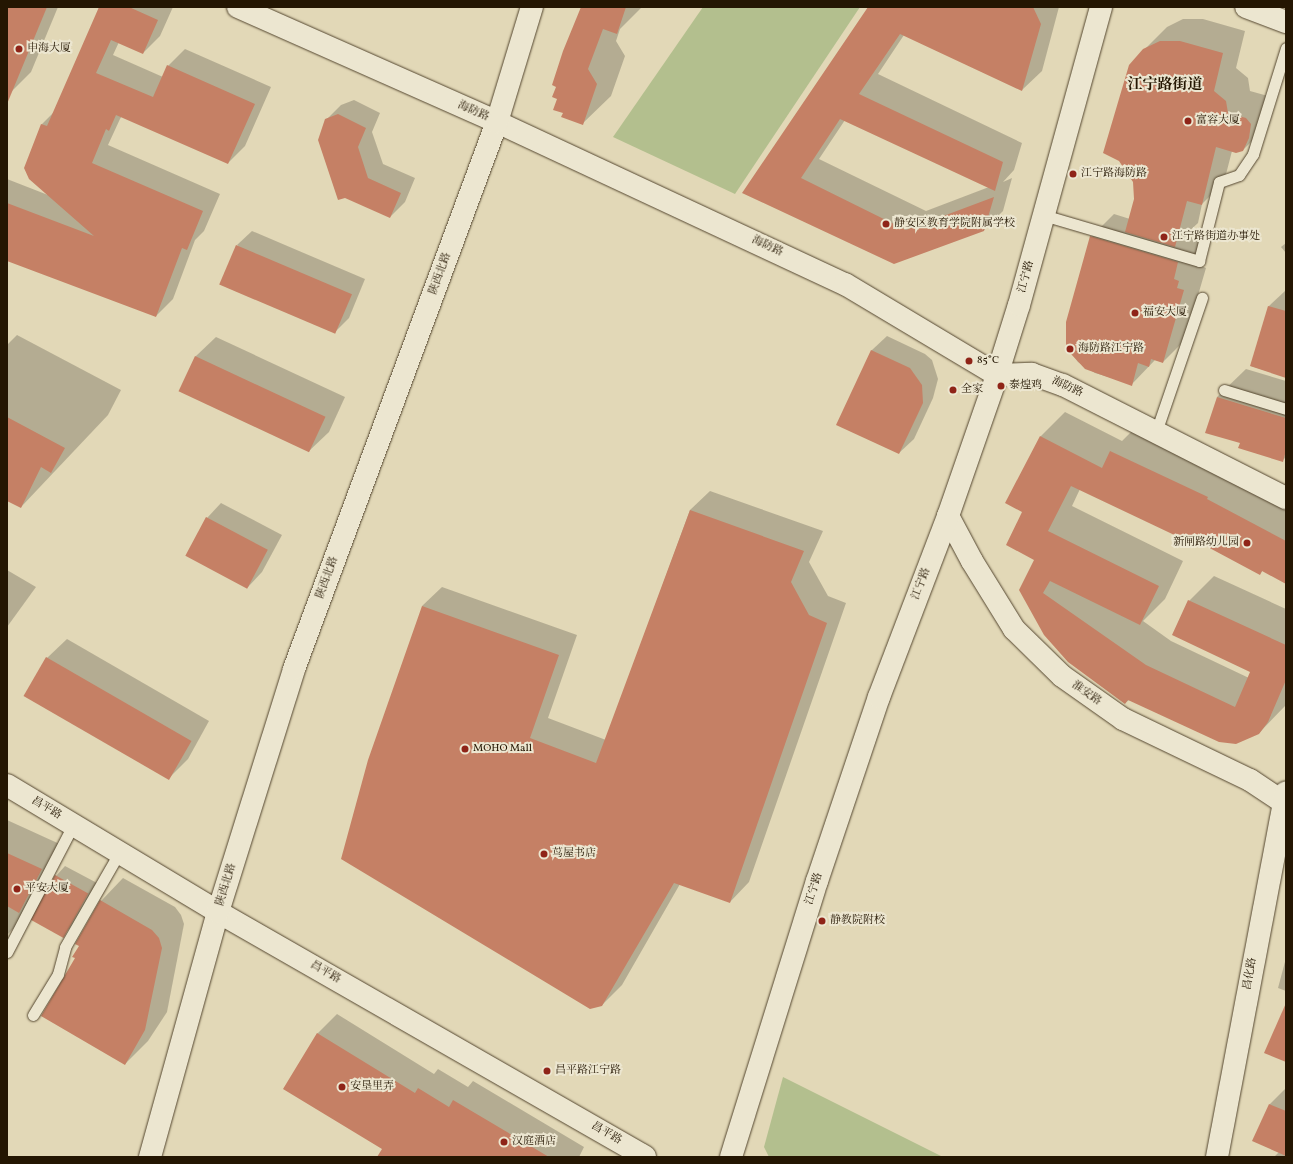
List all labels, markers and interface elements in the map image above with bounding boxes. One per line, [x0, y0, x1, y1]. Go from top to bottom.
place label: 申海大厦 [27, 42, 71, 56]
marker: 申海大厦 [14, 44, 24, 54]
district label: 江宁路街道 [1128, 77, 1202, 95]
street label: 海防路 [455, 99, 491, 125]
place label: 富容大厦 [1196, 114, 1240, 128]
marker: 富容大厦 [1183, 116, 1193, 126]
place label: 江宁路海防路 [1081, 167, 1147, 181]
marker: 江宁路海防路 [1068, 169, 1078, 179]
place label: 静安区教育学院附属学校 [894, 217, 1015, 231]
marker: 静安区教育学院附属学校 [881, 219, 891, 229]
place label: 江宁路街道办事处 [1172, 230, 1260, 244]
marker: 江宁路街道办事处 [1159, 232, 1169, 242]
street label: 海防路 [749, 234, 785, 260]
street label: 陕西北路 [427, 251, 455, 297]
street label: 江宁路 [1016, 259, 1038, 295]
place label: 福安大厦 [1143, 306, 1187, 320]
marker: 福安大厦 [1130, 308, 1140, 318]
place label: 海防路江宁路 [1078, 342, 1144, 356]
marker: 海防路江宁路 [1065, 344, 1075, 354]
place label: 85°C [977, 354, 999, 368]
marker: 85°C [964, 356, 974, 366]
street label: 海防路 [1049, 375, 1085, 401]
place label: 泰煌鸡 [1009, 379, 1042, 393]
marker: 泰煌鸡 [996, 381, 1006, 391]
place label: 全家 [961, 383, 983, 397]
marker: 全家 [948, 385, 958, 395]
place label: 新闸路幼儿园 [1173, 536, 1239, 550]
marker: 新闸路幼儿园 [1242, 538, 1252, 548]
street label: 陕西北路 [314, 555, 342, 601]
street label: 江宁路 [910, 566, 934, 602]
street label: 淮安路 [1069, 679, 1103, 709]
place label: MOHO Mall [473, 742, 532, 756]
marker: MOHO Mall [460, 744, 470, 754]
street label: 昌平路 [28, 795, 64, 823]
place label: 茑屋书店 [552, 847, 596, 861]
marker: 茑屋书店 [539, 849, 549, 859]
street label: 陕西北路 [214, 862, 240, 908]
street label: 江宁路 [804, 871, 826, 907]
place label: 平安大厦 [25, 882, 69, 896]
marker: 平安大厦 [12, 884, 22, 894]
place label: 静教院附校 [830, 914, 885, 928]
marker: 静教院附校 [817, 916, 827, 926]
street label: 昌化路 [1242, 957, 1260, 991]
street label: 昌平路 [307, 959, 343, 987]
place label: 昌平路江宁路 [555, 1064, 621, 1078]
marker: 昌平路江宁路 [542, 1066, 552, 1076]
place label: 安垦里弄 [350, 1080, 394, 1094]
marker: 安垦里弄 [337, 1082, 347, 1092]
street label: 昌平路 [588, 1120, 624, 1148]
place label: 汉庭酒店 [512, 1135, 556, 1149]
marker: 汉庭酒店 [499, 1137, 509, 1147]

